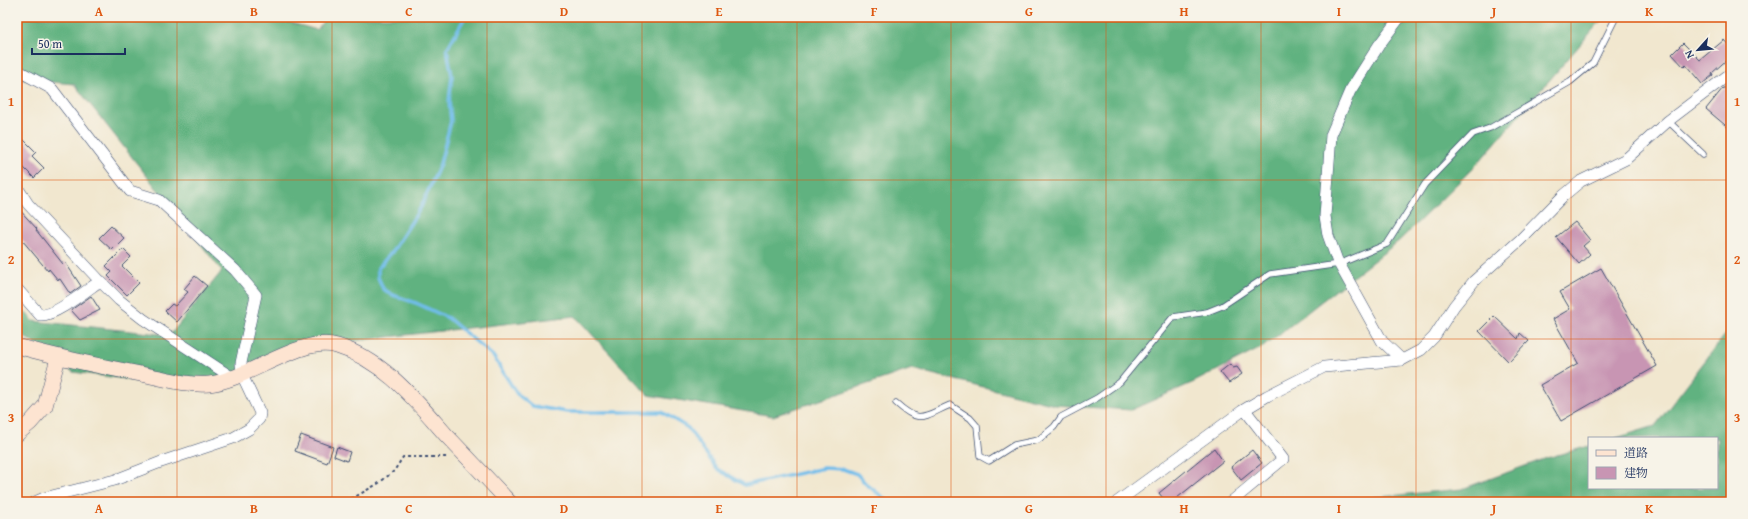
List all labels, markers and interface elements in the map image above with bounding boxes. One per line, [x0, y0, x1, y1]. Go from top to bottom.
text: A [95, 2, 104, 21]
text: B [250, 2, 258, 21]
text: C [405, 2, 413, 21]
text: D [560, 2, 568, 21]
text: E [716, 2, 723, 21]
text: F [871, 2, 878, 21]
text: G [1025, 2, 1033, 21]
text: H [1179, 2, 1189, 21]
text: I [1337, 2, 1341, 21]
text: J [1490, 2, 1497, 21]
text: K [1645, 2, 1654, 21]
scale bar [32, 30, 125, 56]
north arrow [1678, 30, 1718, 70]
text: 50 m [38, 35, 62, 52]
text: N [1680, 47, 1698, 61]
text: 1 [8, 92, 14, 111]
text: 1 [1734, 92, 1740, 111]
text: 2 [8, 250, 15, 269]
text: 2 [1734, 250, 1741, 269]
text: 3 [8, 408, 14, 427]
text: 3 [1734, 408, 1740, 427]
legend [1588, 437, 1718, 489]
text: 道路 [1624, 444, 1648, 461]
text: 建物 [1624, 464, 1648, 481]
text: A [95, 499, 104, 518]
text: B [250, 499, 258, 518]
text: C [405, 499, 413, 518]
text: D [560, 499, 568, 518]
text: E [716, 499, 723, 518]
text: F [871, 499, 878, 518]
text: G [1025, 499, 1033, 518]
text: H [1179, 499, 1189, 518]
text: I [1337, 499, 1341, 518]
text: J [1490, 499, 1497, 518]
text: K [1645, 499, 1654, 518]

